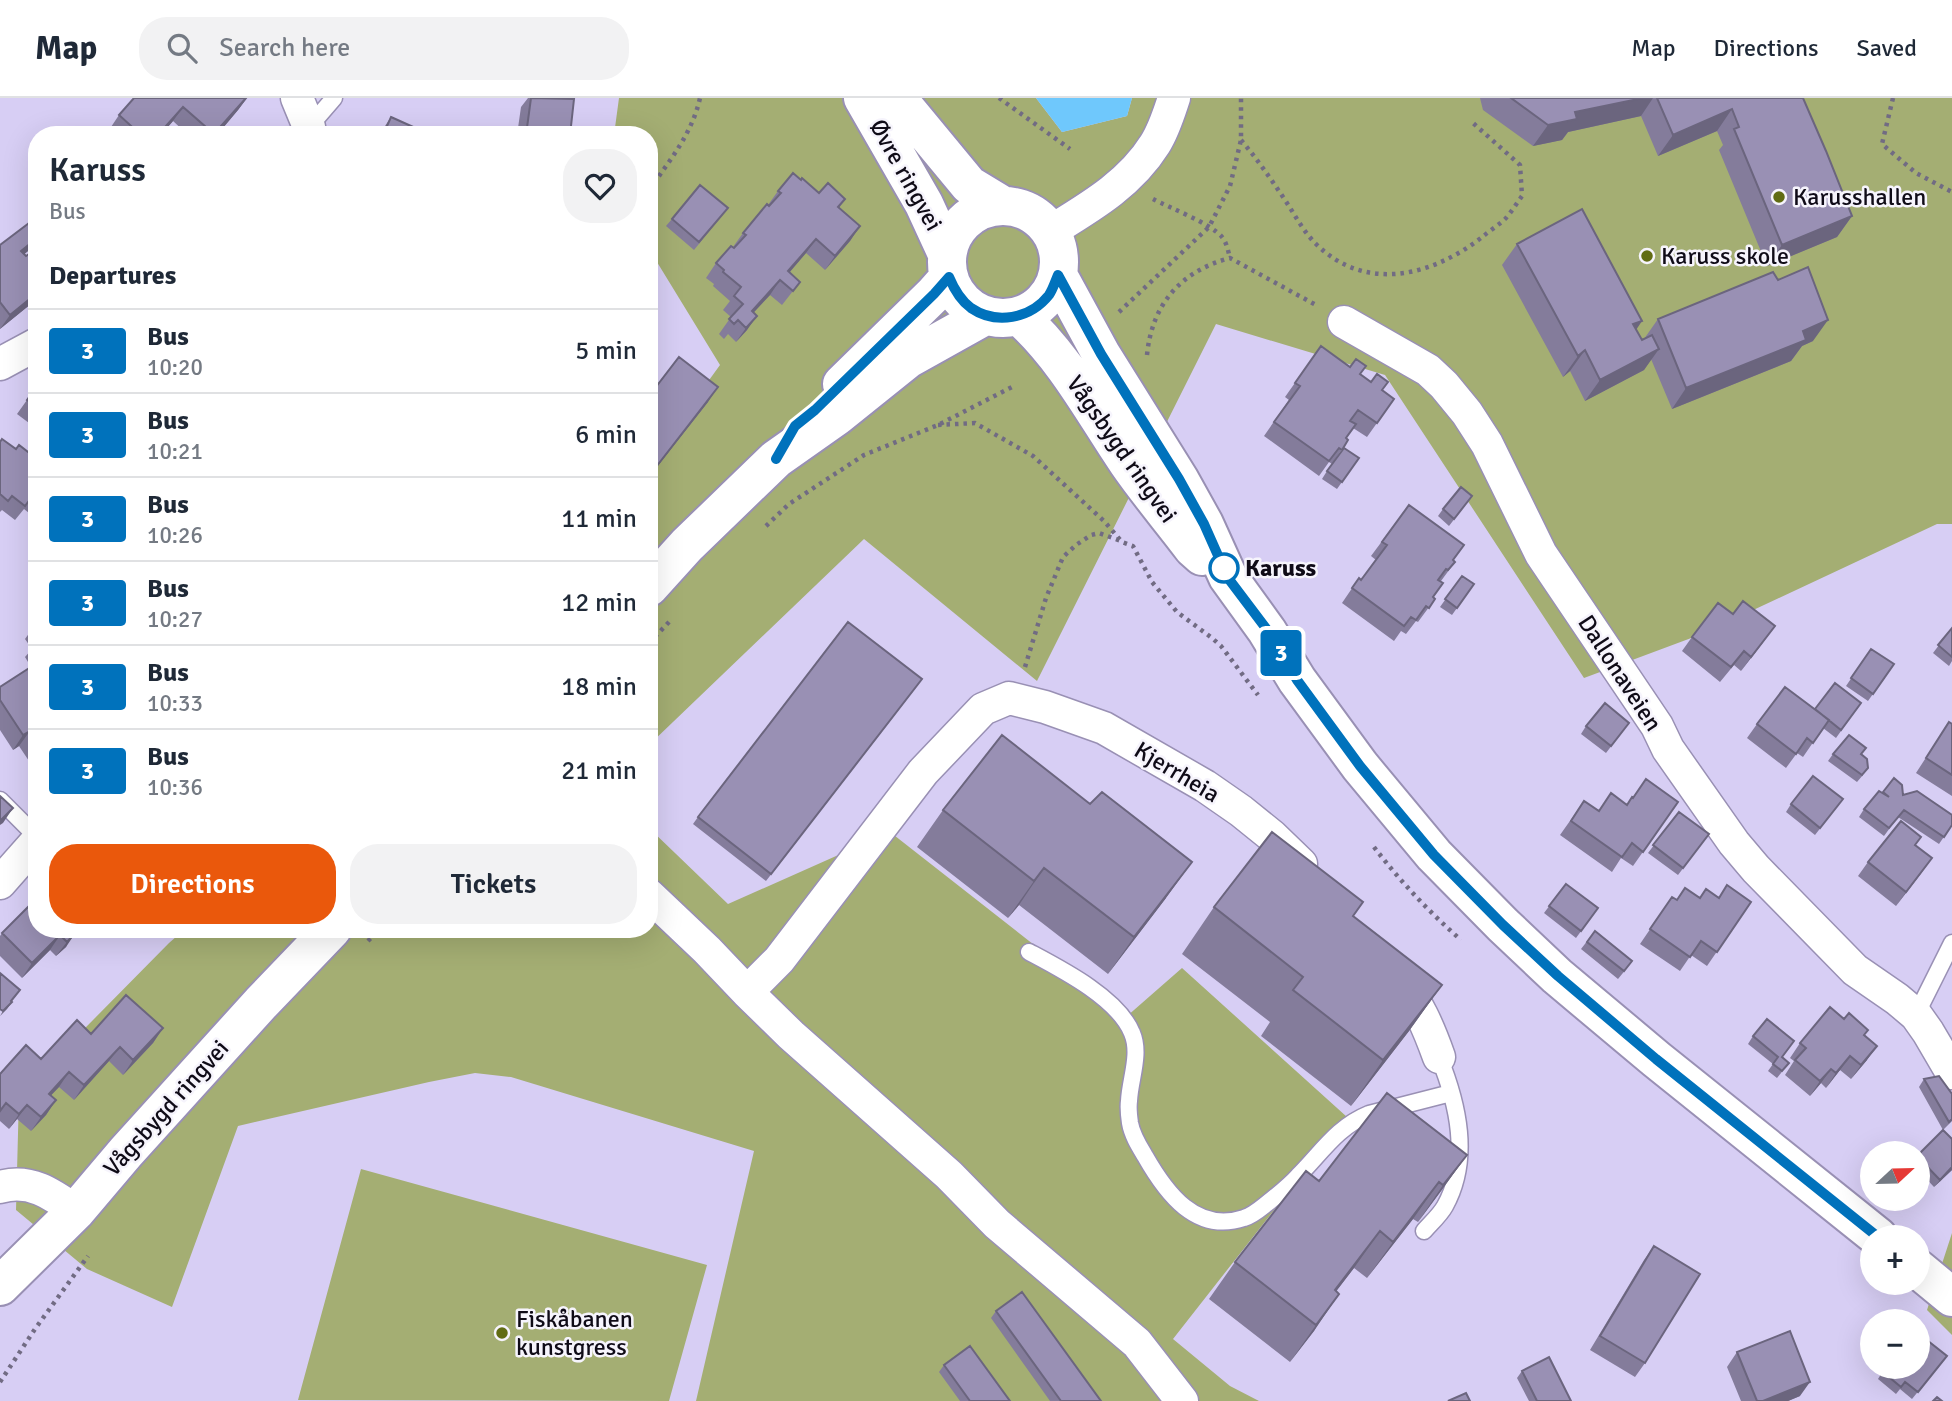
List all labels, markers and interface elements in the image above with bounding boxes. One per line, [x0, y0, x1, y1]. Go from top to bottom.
search box [139, 17, 629, 80]
text: Map [35, 28, 97, 69]
icon: search [163, 29, 201, 67]
text: Search here [219, 32, 350, 64]
text: Map [1631, 33, 1676, 63]
text: Directions [1714, 33, 1819, 63]
text: Saved [1857, 33, 1917, 63]
street label: Øvre ringvei [863, 114, 949, 236]
button: heart [563, 149, 637, 223]
text: Karuss [49, 150, 146, 191]
place label: Karusshallen [1793, 182, 1926, 212]
marker: Karusshallen [1771, 189, 1787, 205]
text: Bus [49, 197, 86, 226]
place label: Karuss skole [1661, 241, 1789, 271]
marker: Karuss skole [1639, 248, 1655, 264]
text: Departures [49, 260, 176, 292]
text: Bus [147, 321, 189, 353]
text: 5 min [575, 335, 637, 367]
text: 3 [81, 336, 94, 366]
text: 10:20 [147, 353, 203, 382]
street label: Vågsbygd ringvei [1060, 370, 1184, 528]
text: Bus [147, 405, 189, 437]
text: 6 min [575, 419, 637, 451]
text: 3 [81, 420, 94, 450]
text: 10:21 [147, 437, 203, 466]
text: Bus [147, 489, 189, 521]
text: 11 min [561, 503, 637, 535]
text: 3 [81, 504, 94, 534]
text: 10:26 [147, 521, 203, 550]
marker: Karuss [1209, 553, 1239, 583]
place label: Karuss [1245, 553, 1317, 583]
text: Bus [147, 573, 189, 605]
text: 12 min [561, 587, 637, 619]
text: 3 [81, 588, 94, 618]
text: 10:27 [147, 605, 203, 634]
street label: Dallonaveien [1571, 609, 1669, 737]
line badge: 3 [1258, 630, 1304, 676]
text: 3 [1275, 638, 1287, 668]
text: Bus [147, 657, 189, 689]
text: 18 min [561, 671, 637, 703]
text: 3 [81, 672, 94, 702]
text: 10:33 [147, 689, 203, 718]
street label: Kjerrheia [1129, 735, 1225, 809]
text: Bus [147, 741, 189, 773]
text: 21 min [561, 755, 637, 787]
text: 3 [81, 756, 94, 786]
text: 10:36 [147, 773, 203, 802]
button: Directions [49, 844, 336, 924]
button: Tickets [350, 844, 637, 924]
street label: Vågsbygd ringvei [97, 1034, 235, 1182]
north arrow [1860, 1141, 1930, 1211]
map controls [1860, 1141, 1930, 1379]
button: + [1860, 1225, 1930, 1295]
place label: Fiskåbanen kunstgress [516, 1304, 633, 1362]
button: − [1860, 1309, 1930, 1379]
marker: Fiskåbanen kunstgress [494, 1325, 510, 1341]

